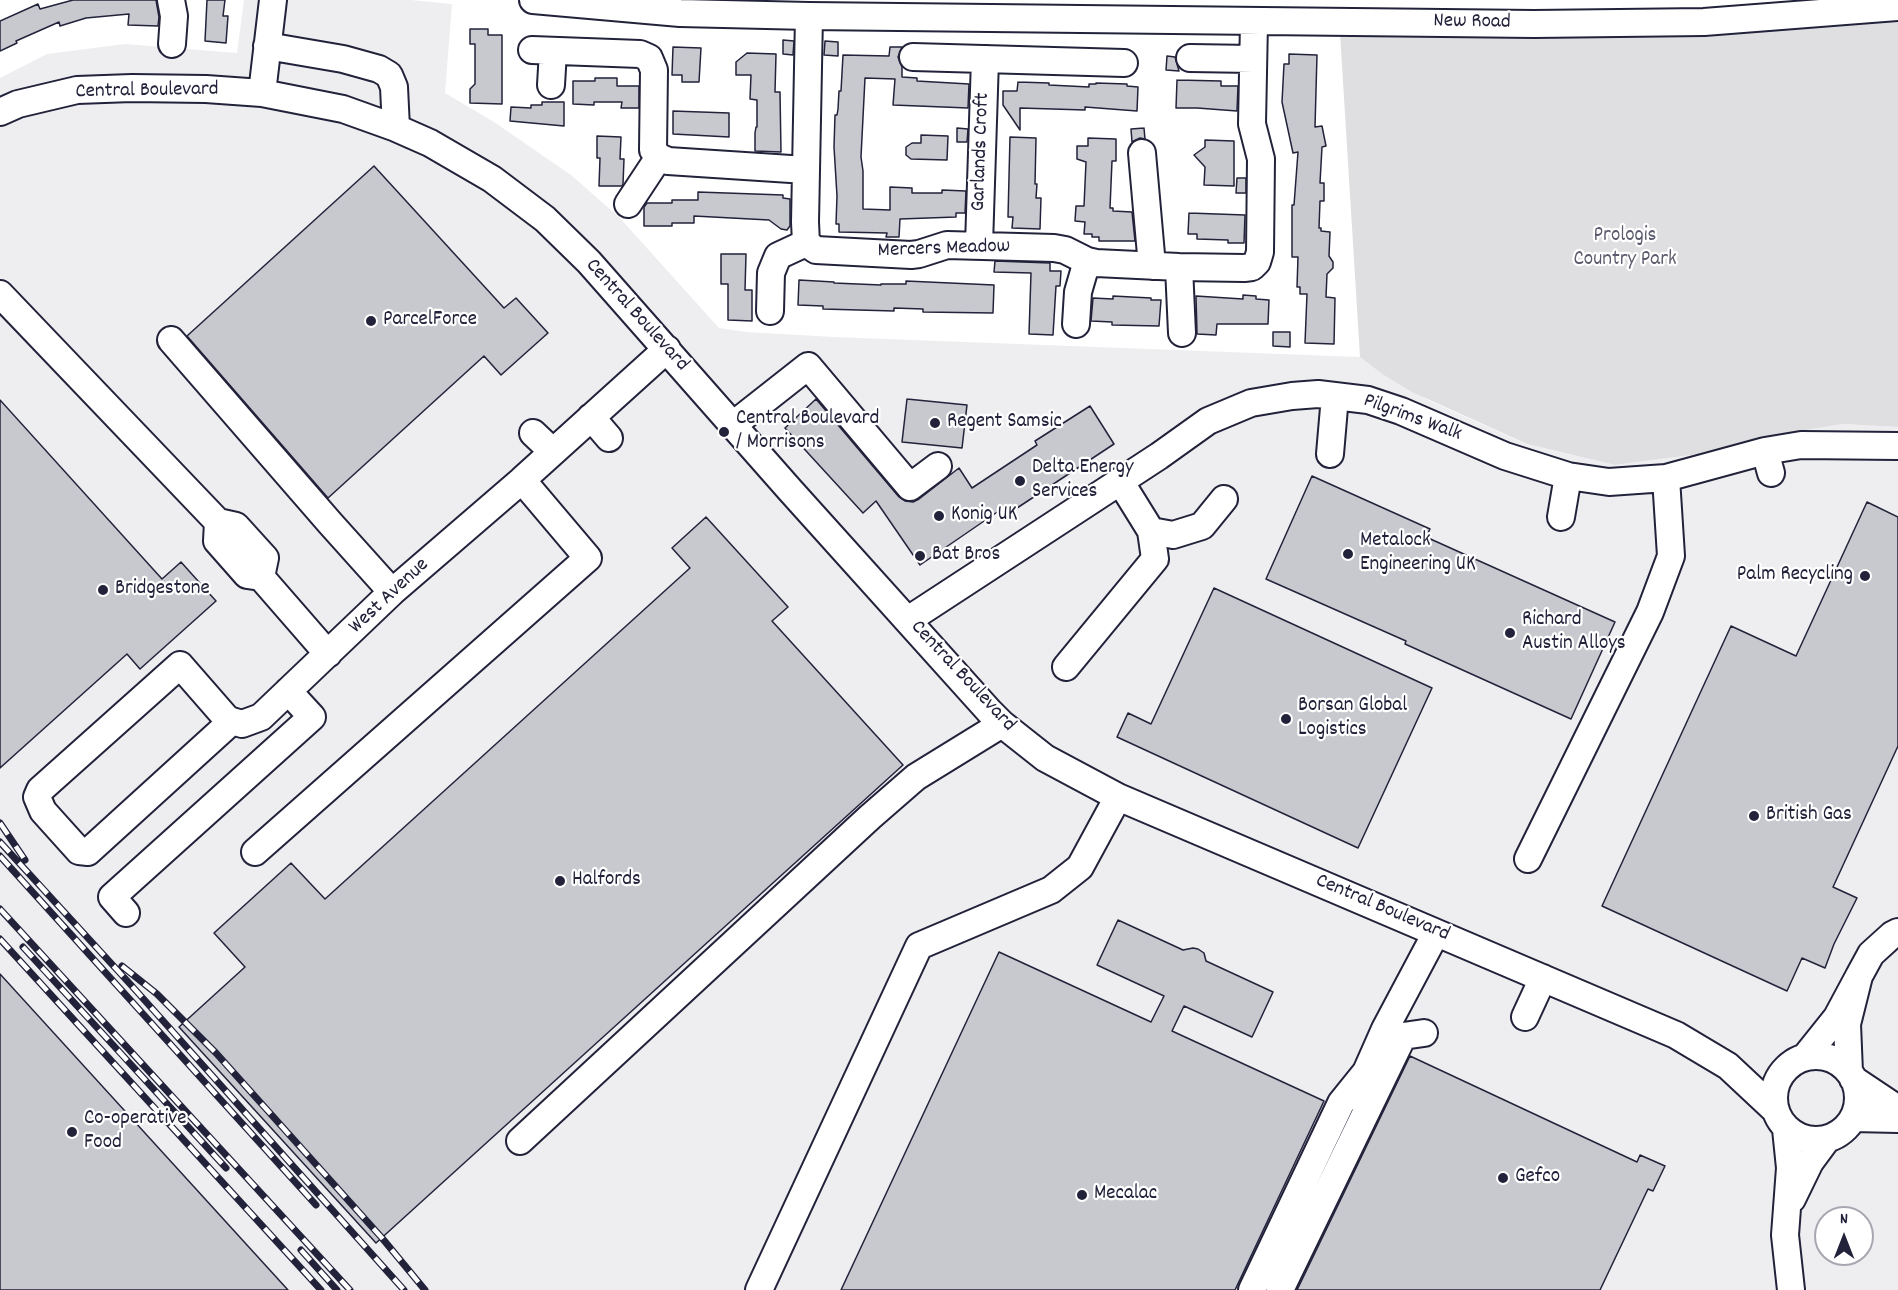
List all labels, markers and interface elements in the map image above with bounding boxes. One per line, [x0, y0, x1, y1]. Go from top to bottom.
street label: New Road [1433, 10, 1511, 36]
street label: Central Boulevard [75, 78, 219, 106]
street label: Garlands Croft [967, 92, 997, 212]
park label: Prologis Country Park [1573, 224, 1677, 274]
street label: Mercers Meadow [877, 235, 1011, 265]
street label: Central Boulevard [579, 254, 693, 378]
place label: ParcelForce [383, 308, 477, 334]
marker: ParcelForce [364, 314, 378, 328]
street label: Pilgrims Walk [1359, 390, 1465, 448]
place label: Central Boulevard / Morrisons [736, 407, 879, 457]
place label: Regent Samsic [947, 410, 1062, 436]
marker: Regent Samsic [928, 416, 942, 430]
marker: Central Boulevard / Morrisons [717, 425, 731, 439]
place label: Delta Energy Services [1032, 456, 1133, 506]
marker: Delta Energy Services [1013, 474, 1027, 488]
place label: Konig UK [951, 503, 1017, 529]
marker: Konig UK [932, 509, 946, 523]
place label: Metalock Engineering UK [1360, 529, 1476, 579]
place label: Bat Bros [932, 543, 1000, 569]
marker: Metalock Engineering UK [1341, 547, 1355, 561]
marker: Bat Bros [913, 549, 927, 563]
street label: West Avenue [345, 554, 435, 640]
place label: Palm Recycling [1737, 563, 1853, 589]
marker: Palm Recycling [1858, 569, 1872, 583]
place label: Bridgestone [115, 577, 210, 603]
marker: Bridgestone [96, 583, 110, 597]
place label: Richard Austin Alloys [1522, 608, 1626, 658]
street label: Central Boulevard [904, 616, 1020, 738]
marker: Richard Austin Alloys [1503, 626, 1517, 640]
place label: Borsan Global Logistics [1298, 694, 1407, 744]
marker: Borsan Global Logistics [1279, 712, 1293, 726]
place label: British Gas [1766, 803, 1852, 829]
marker: British Gas [1747, 809, 1761, 823]
place label: Halfords [572, 868, 641, 894]
street label: Central Boulevard [1311, 869, 1453, 949]
marker: Halfords [553, 874, 567, 888]
place label: Co-operative Food [84, 1107, 186, 1157]
marker: Co-operative Food [65, 1125, 79, 1139]
place label: Gefco [1515, 1165, 1560, 1191]
marker: Gefco [1496, 1171, 1510, 1185]
place label: Mecalac [1094, 1182, 1157, 1208]
marker: Mecalac [1075, 1188, 1089, 1202]
north arrow [1814, 1206, 1874, 1266]
text: N [1840, 1208, 1848, 1231]

